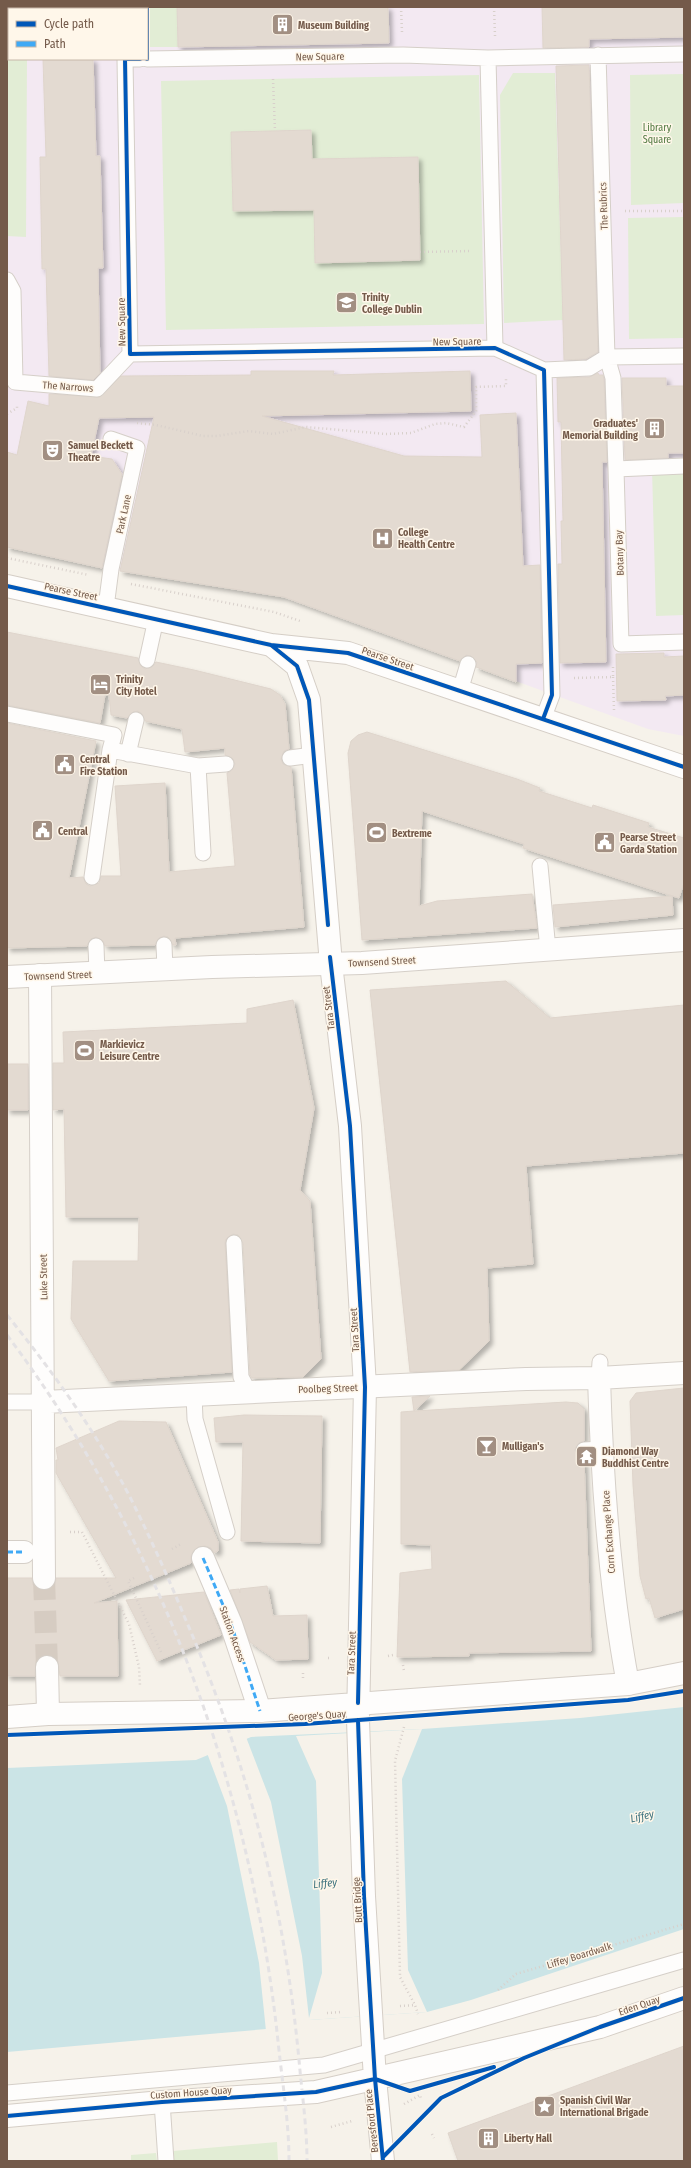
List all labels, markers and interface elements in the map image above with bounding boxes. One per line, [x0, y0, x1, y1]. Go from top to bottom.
legend [8, 8, 148, 60]
building icon: Museum Building [270, 12, 296, 38]
text: Cycle path [44, 17, 94, 31]
place label: Museum Building [298, 20, 369, 32]
text: Path [44, 37, 66, 51]
street label: New Square [296, 51, 344, 63]
park label: Library Square [643, 122, 672, 146]
street label: The Rubrics [597, 182, 611, 230]
school or university icon: Trinity College Dublin [333, 290, 359, 316]
place label: Trinity College Dublin [362, 292, 422, 316]
street label: New Square [116, 298, 128, 346]
street label: New Square [433, 336, 481, 348]
street label: The Narrows [42, 379, 94, 395]
building icon: Graduates' Memorial Building [641, 416, 667, 442]
place label: Graduates' Memorial Building [563, 418, 638, 442]
theatre icon: Samuel Beckett Theatre [40, 438, 66, 464]
place label: Samuel Beckett Theatre [68, 440, 133, 464]
street label: Park Lane [114, 494, 134, 535]
hospital icon: College Health Centre [369, 525, 395, 551]
place label: College Health Centre [398, 527, 455, 551]
street label: Botany Bay [613, 529, 627, 576]
street label: Pearse Street [43, 580, 99, 604]
street label: Pearse Street [360, 644, 416, 674]
hotel icon: Trinity City Hotel [87, 672, 113, 698]
place label: Trinity City Hotel [116, 674, 157, 698]
public building icon: Central Fire Station [52, 752, 78, 778]
place label: Central Fire Station [80, 754, 128, 778]
public building icon: Central [30, 818, 56, 844]
sports icon: Bextreme [364, 820, 390, 846]
place label: Central [58, 826, 88, 838]
place label: Bextreme [392, 828, 432, 840]
public building icon: Pearse Street Garda Station [591, 830, 617, 856]
place label: Pearse Street Garda Station [620, 832, 677, 856]
street label: Townsend Street [348, 954, 417, 970]
street label: Townsend Street [24, 969, 93, 983]
street label: Tara Street [320, 985, 338, 1030]
sports icon: Markievicz Leisure Centre [72, 1037, 98, 1063]
place label: Markievicz Leisure Centre [100, 1039, 160, 1063]
street label: Luke Street [38, 1253, 50, 1300]
street label: Tara Street [348, 1307, 362, 1352]
street label: Poolbeg Street [298, 1382, 359, 1396]
bar icon: Mulligan's [474, 1433, 500, 1459]
place label: Mulligan's [502, 1441, 544, 1453]
temple icon: Diamond Way Buddhist Centre [573, 1444, 599, 1470]
place label: Diamond Way Buddhist Centre [602, 1446, 669, 1470]
street label: Corn Exchange Place [600, 1490, 618, 1574]
street label: Station Access [216, 1605, 248, 1664]
street label: Tara Street [345, 1630, 359, 1675]
street label: George's Quay [288, 1708, 347, 1724]
water label: Liffey [629, 1807, 656, 1826]
water label: Liffey [312, 1876, 339, 1891]
street label: Butt Bridge [351, 1877, 365, 1923]
street label: Liffey Boardwalk [545, 1940, 614, 1972]
street label: Eden Quay [617, 1993, 662, 2019]
street label: Custom House Quay [150, 2084, 233, 2102]
street label: Beresford Place [363, 2089, 381, 2153]
place icon: Spanish Civil War International Brigade [532, 2093, 558, 2119]
place label: Spanish Civil War International Brigade [560, 2095, 649, 2119]
building icon: Liberty Hall [475, 2125, 501, 2151]
place label: Liberty Hall [504, 2133, 552, 2145]

